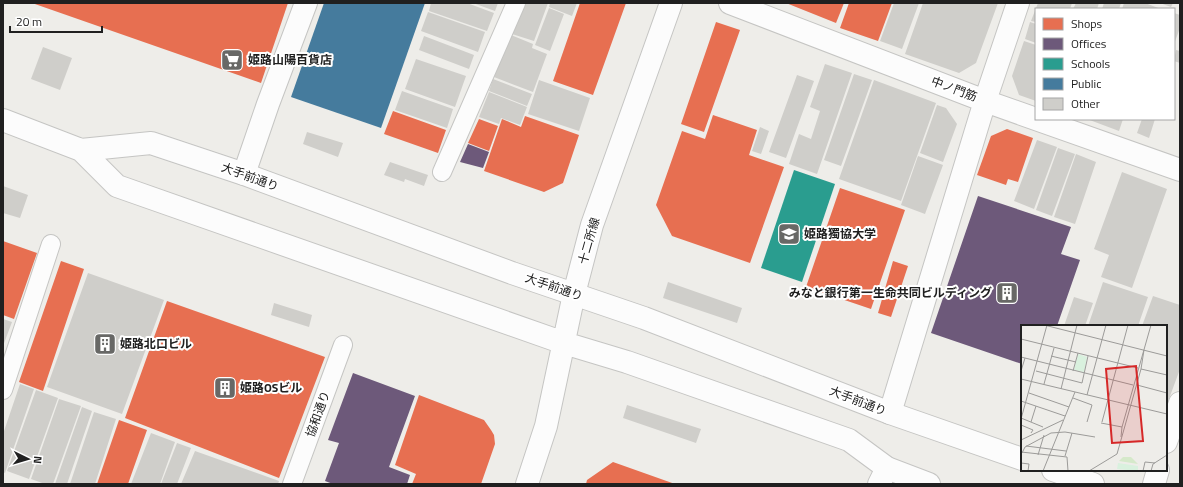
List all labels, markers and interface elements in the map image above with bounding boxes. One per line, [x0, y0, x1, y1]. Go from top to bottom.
scale bar [10, 8, 102, 34]
legend [1035, 8, 1175, 120]
text: 20 m [16, 12, 42, 31]
text: Shops [1071, 14, 1103, 33]
text: Offices [1071, 34, 1107, 53]
supermarket icon: 姫路山陽百貨店 [219, 47, 245, 73]
place label: 姫路山陽百貨店 [248, 50, 332, 69]
text: Schools [1071, 54, 1111, 73]
street label: 中ノ門筋 [928, 71, 980, 106]
text: Public [1071, 74, 1101, 93]
text: Other [1071, 94, 1100, 113]
street label: 大手前通り [219, 157, 282, 196]
street label: 十二所線 [573, 215, 604, 267]
school or university icon: 姫路獨協大学 [776, 221, 802, 247]
place label: 姫路獨協大学 [804, 224, 876, 243]
street label: 大手前通り [523, 268, 586, 305]
building icon: みなと銀行第一生命共同ビルディング [994, 280, 1020, 306]
place label: みなと銀行第一生命共同ビルディング [789, 283, 992, 302]
inset map [1021, 325, 1167, 471]
building icon: 姫路北口ビル [92, 331, 118, 357]
place label: 姫路北口ビル [120, 334, 192, 353]
building icon: 姫路OSビル [212, 375, 238, 401]
place label: 姫路OSビル [240, 378, 302, 397]
street label: 大手前通り [827, 381, 890, 420]
street label: 協和通り [300, 388, 335, 440]
north arrow [8, 439, 48, 479]
text: N [30, 455, 46, 464]

